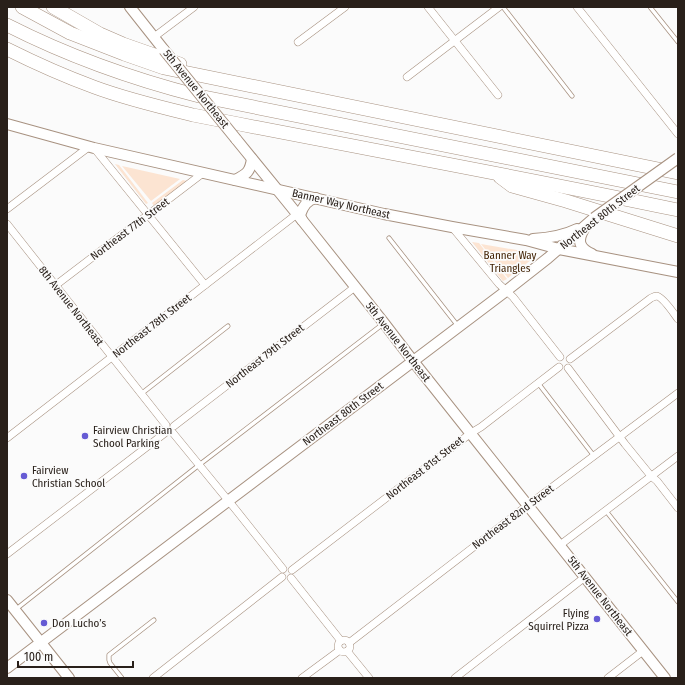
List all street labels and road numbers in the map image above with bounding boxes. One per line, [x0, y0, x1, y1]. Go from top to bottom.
street label: 5th Avenue Northeast [160, 47, 232, 131]
street label: Northeast 80th Street [558, 182, 643, 252]
street label: Banner Way Northeast [291, 186, 392, 222]
street label: Northeast 77th Street [88, 195, 172, 263]
street label: 8th Avenue Northeast [36, 263, 106, 349]
street label: Northeast 78th Street [110, 291, 194, 361]
street label: 5th Avenue Northeast [363, 300, 433, 385]
street label: Northeast 79th Street [223, 321, 307, 391]
street label: Northeast 80th Street [300, 379, 386, 449]
street label: Northeast 81st Street [384, 433, 467, 502]
street label: Northeast 82nd Street [470, 482, 557, 552]
street label: 5th Avenue Northeast [565, 554, 635, 639]

